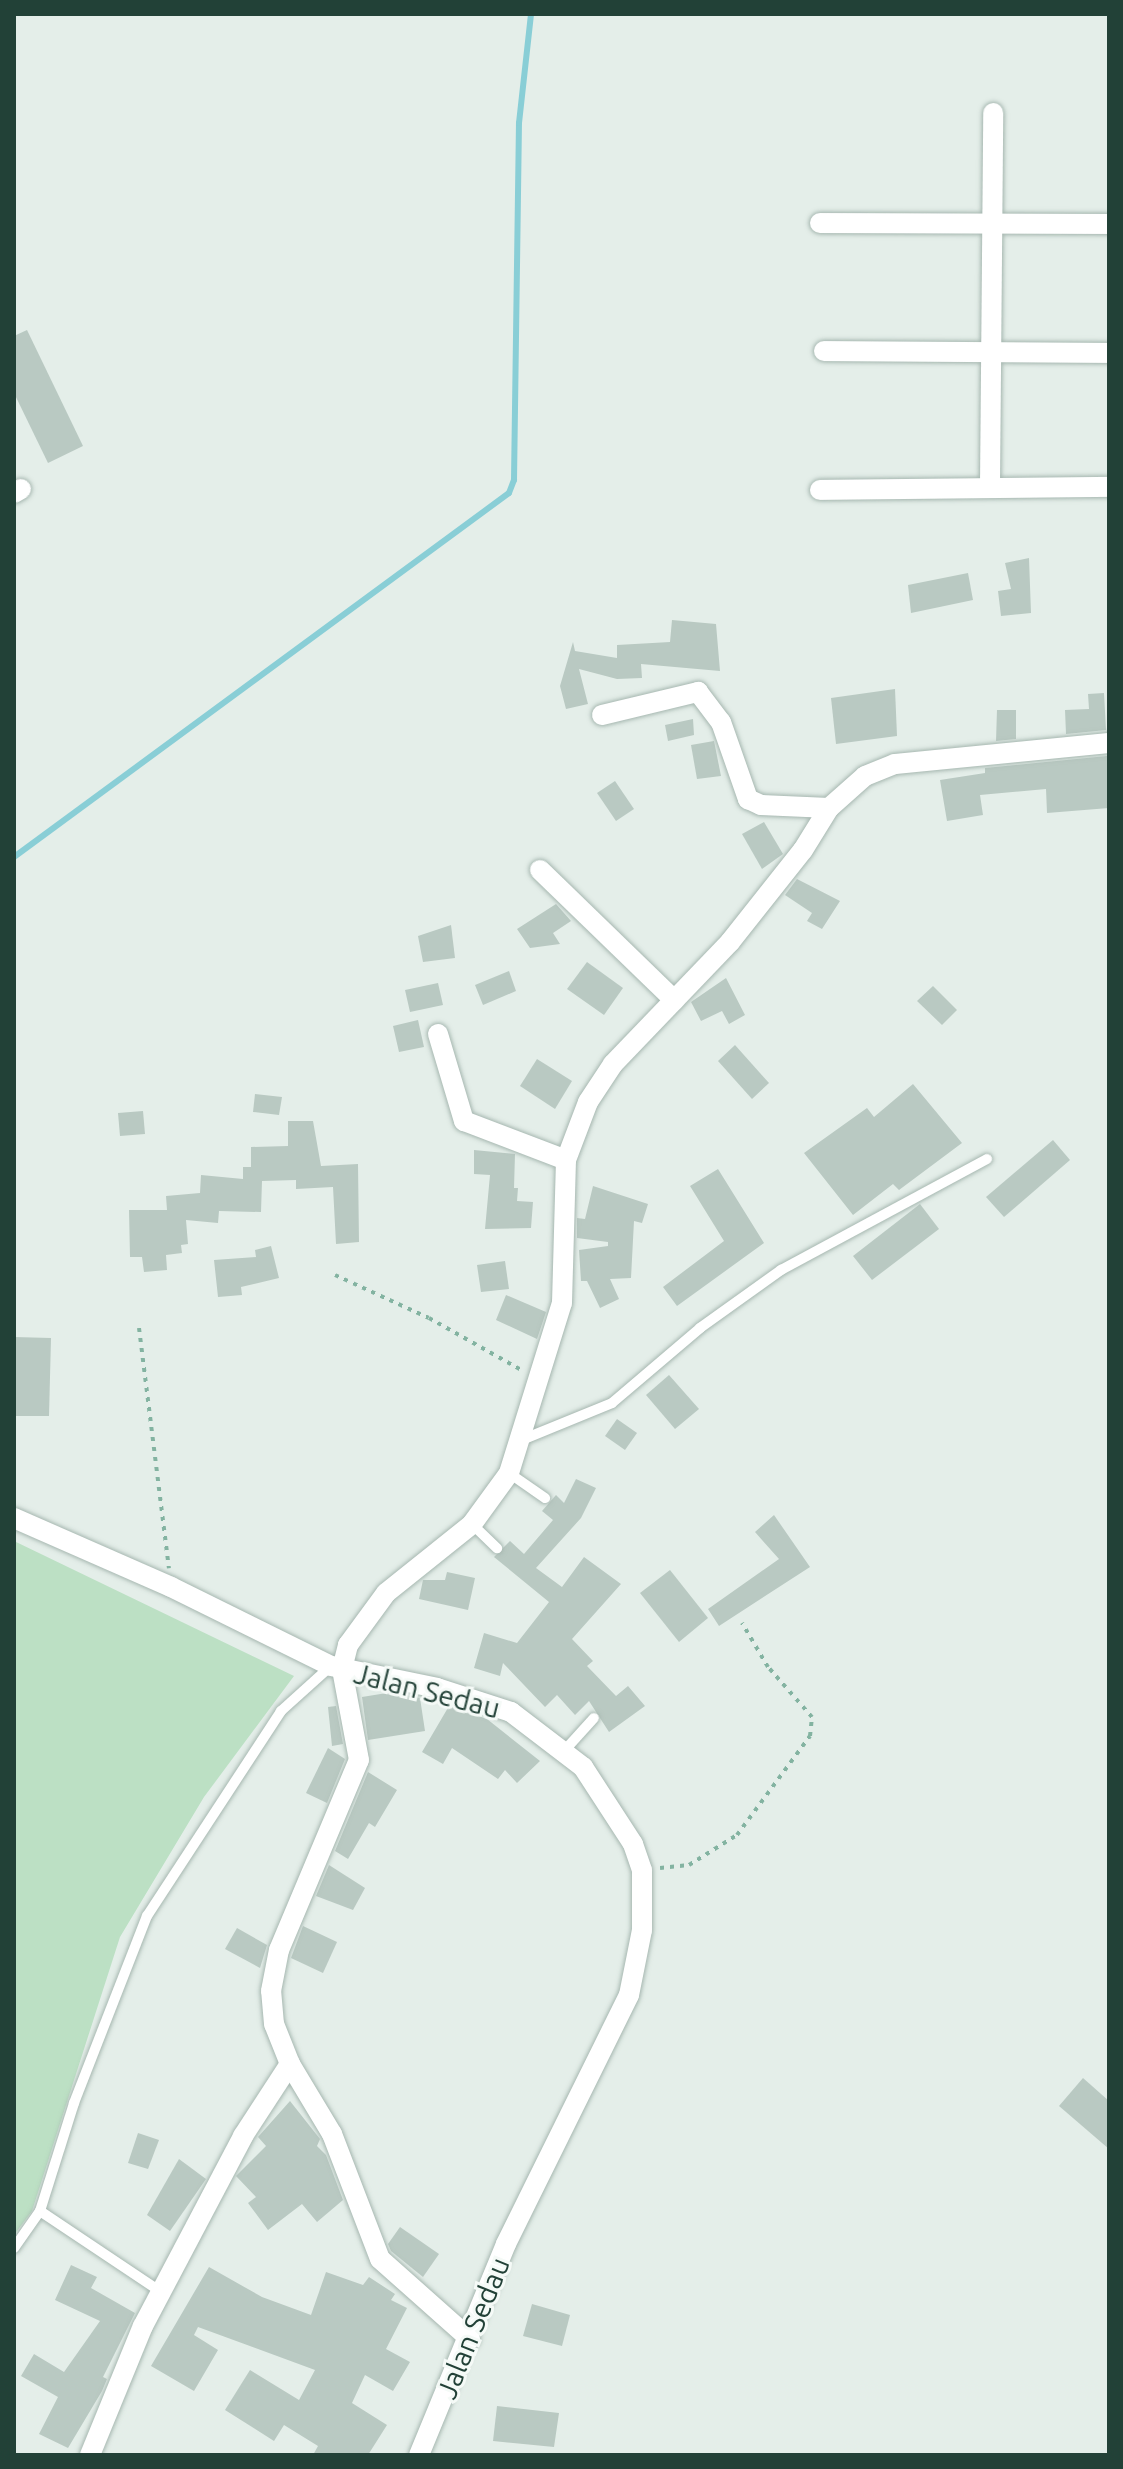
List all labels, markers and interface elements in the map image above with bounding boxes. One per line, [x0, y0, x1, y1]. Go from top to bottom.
street label: Jalan Sedau [351, 1657, 503, 1725]
street label: Jalan Sedau [429, 2253, 517, 2403]

